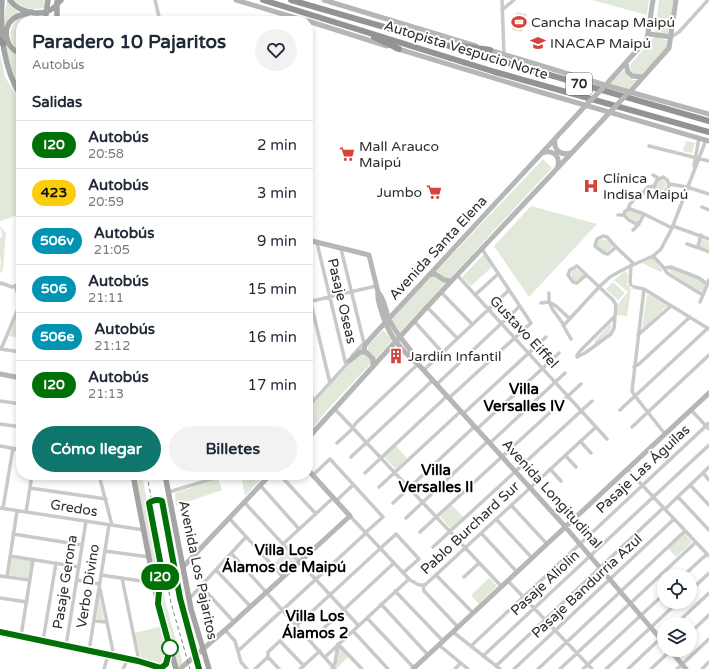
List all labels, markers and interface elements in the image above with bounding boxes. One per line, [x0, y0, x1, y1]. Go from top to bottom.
sports icon: Cancha Inacap Maipú [510, 13, 528, 31]
place label: Cancha Inacap Maipú [531, 14, 675, 31]
street label: Autopista Vespucio Norte [382, 17, 550, 83]
button: heart [255, 29, 297, 71]
text: Paradero 10 Pajaritos [32, 31, 226, 53]
school or university icon: INACAP Maipú [529, 34, 547, 52]
place label: INACAP Maipú [550, 35, 651, 52]
text: Autobús [32, 57, 85, 73]
road number: 70 [566, 73, 592, 95]
text: Salidas [32, 93, 82, 111]
text: Autobús [88, 128, 149, 146]
text: I20 [43, 136, 65, 153]
text: 2 min [257, 136, 297, 154]
place label: Mall Arauco Maipú [359, 138, 439, 171]
supermarket icon: Mall Arauco Maipú [338, 145, 356, 163]
text: 20:58 [88, 146, 124, 162]
place label: Clínica Indisa Maipú [603, 170, 688, 203]
text: Autobús [88, 176, 149, 194]
hospital icon: Clínica Indisa Maipú [582, 177, 600, 195]
supermarket icon: Jumbo [425, 183, 443, 201]
text: 423 [41, 184, 67, 201]
text: 3 min [257, 184, 297, 202]
place label: Jumbo [377, 184, 422, 201]
street label: Avenida Santa Elena [385, 192, 491, 304]
text: 20:59 [88, 194, 124, 210]
text: Autobús [94, 224, 154, 242]
text: 506v [40, 232, 74, 249]
text: 9 min [257, 232, 297, 250]
text: 21:05 [94, 242, 130, 258]
street label: Pasaje Oseas [324, 257, 360, 346]
text: Autobús [88, 272, 149, 290]
text: 506 [41, 280, 67, 297]
text: 15 min [248, 280, 297, 298]
text: 21:11 [88, 290, 124, 306]
street label: Gustavo Eiffel [486, 292, 562, 372]
text: Autobús [94, 320, 155, 338]
text: 506e [40, 328, 74, 345]
text: 16 min [248, 328, 297, 346]
text: 21:12 [94, 338, 130, 354]
building icon: Jardiín Infantil [387, 347, 405, 365]
place label: Jardiín Infantil [408, 348, 501, 365]
text: Autobús [88, 368, 149, 386]
text: I20 [43, 376, 65, 393]
text: 17 min [248, 376, 297, 394]
district label: Villa Versalles IV [483, 380, 565, 415]
text: 21:13 [88, 386, 124, 402]
street label: Pasaje Las Águilas [593, 421, 694, 517]
button: Cómo llegar [32, 426, 161, 472]
button: Billetes [169, 426, 297, 472]
street label: Avenida Longitudinal [498, 436, 606, 552]
district label: Villa Versalles II [398, 461, 474, 496]
street label: Pablo Burchard Sur [417, 478, 523, 578]
street label: Gredos [49, 496, 99, 520]
street label: Avenida Los Pajaritos [175, 499, 221, 642]
street label: Pasaje Bandurria Azul [528, 530, 646, 642]
street label: Pasaje Gerona [49, 534, 81, 630]
district label: Villa Los Álamos de Maipú [222, 541, 346, 577]
street label: Verbo Divino [73, 543, 103, 629]
street label: Pasaje Aliolín [507, 547, 583, 619]
line badge: I20 [137, 564, 183, 590]
text: I20 [149, 568, 171, 585]
map controls [657, 569, 697, 657]
button: locate [657, 569, 697, 609]
district label: Villa Los Álamos 2 [282, 607, 348, 642]
button: layers [657, 617, 697, 657]
unlabelled marker [161, 639, 179, 657]

